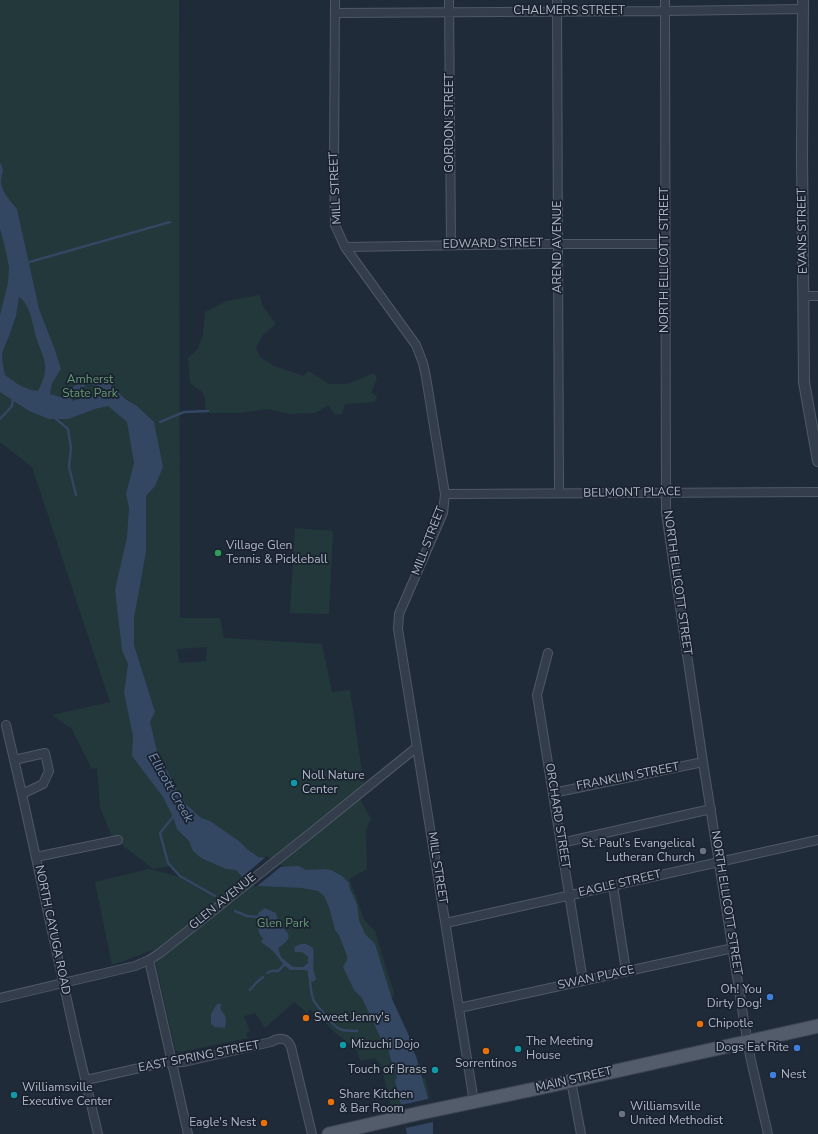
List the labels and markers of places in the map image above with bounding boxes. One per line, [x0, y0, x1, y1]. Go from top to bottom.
place label: Village Glen Tennis & Pickleball [226, 539, 328, 567]
marker: Village Glen Tennis & Pickleball [213, 548, 223, 558]
place label: Noll Nature Center [302, 769, 365, 797]
marker: Noll Nature Center [289, 778, 299, 788]
place label: St. Paul's Evangelical Lutheran Church [581, 837, 695, 865]
marker: St. Paul's Evangelical Lutheran Church [698, 846, 708, 856]
place label: Oh! You Dirty Dog! [707, 983, 762, 1011]
marker: Oh! You Dirty Dog! [765, 992, 775, 1002]
place label: Sweet Jenny's [314, 1011, 390, 1025]
marker: Sweet Jenny's [301, 1013, 311, 1023]
place label: Chipotle [708, 1017, 753, 1031]
marker: Chipotle [695, 1019, 705, 1029]
place label: The Meeting House [526, 1035, 593, 1063]
place label: Mizuchi Dojo [351, 1038, 420, 1052]
marker: Mizuchi Dojo [338, 1040, 348, 1050]
place label: Dogs Eat Rite [716, 1041, 789, 1055]
marker: Dogs Eat Rite [792, 1043, 802, 1053]
marker: The Meeting House [513, 1044, 523, 1054]
marker: Sorrentinos [481, 1046, 491, 1056]
place label: Sorrentinos [455, 1057, 517, 1071]
place label: Touch of Brass [348, 1063, 427, 1077]
marker: Touch of Brass [430, 1065, 440, 1075]
place label: Nest [781, 1068, 806, 1082]
marker: Nest [768, 1070, 778, 1080]
place label: Williamsville Executive Center [22, 1081, 112, 1109]
place label: Share Kitchen & Bar Room [339, 1088, 413, 1116]
marker: Williamsville Executive Center [9, 1090, 19, 1100]
marker: Share Kitchen & Bar Room [326, 1097, 336, 1107]
place label: Williamsville United Methodist [630, 1100, 723, 1128]
marker: Williamsville United Methodist [617, 1109, 627, 1119]
place label: Eagle's Nest [189, 1116, 256, 1130]
marker: Eagle's Nest [259, 1118, 269, 1128]

